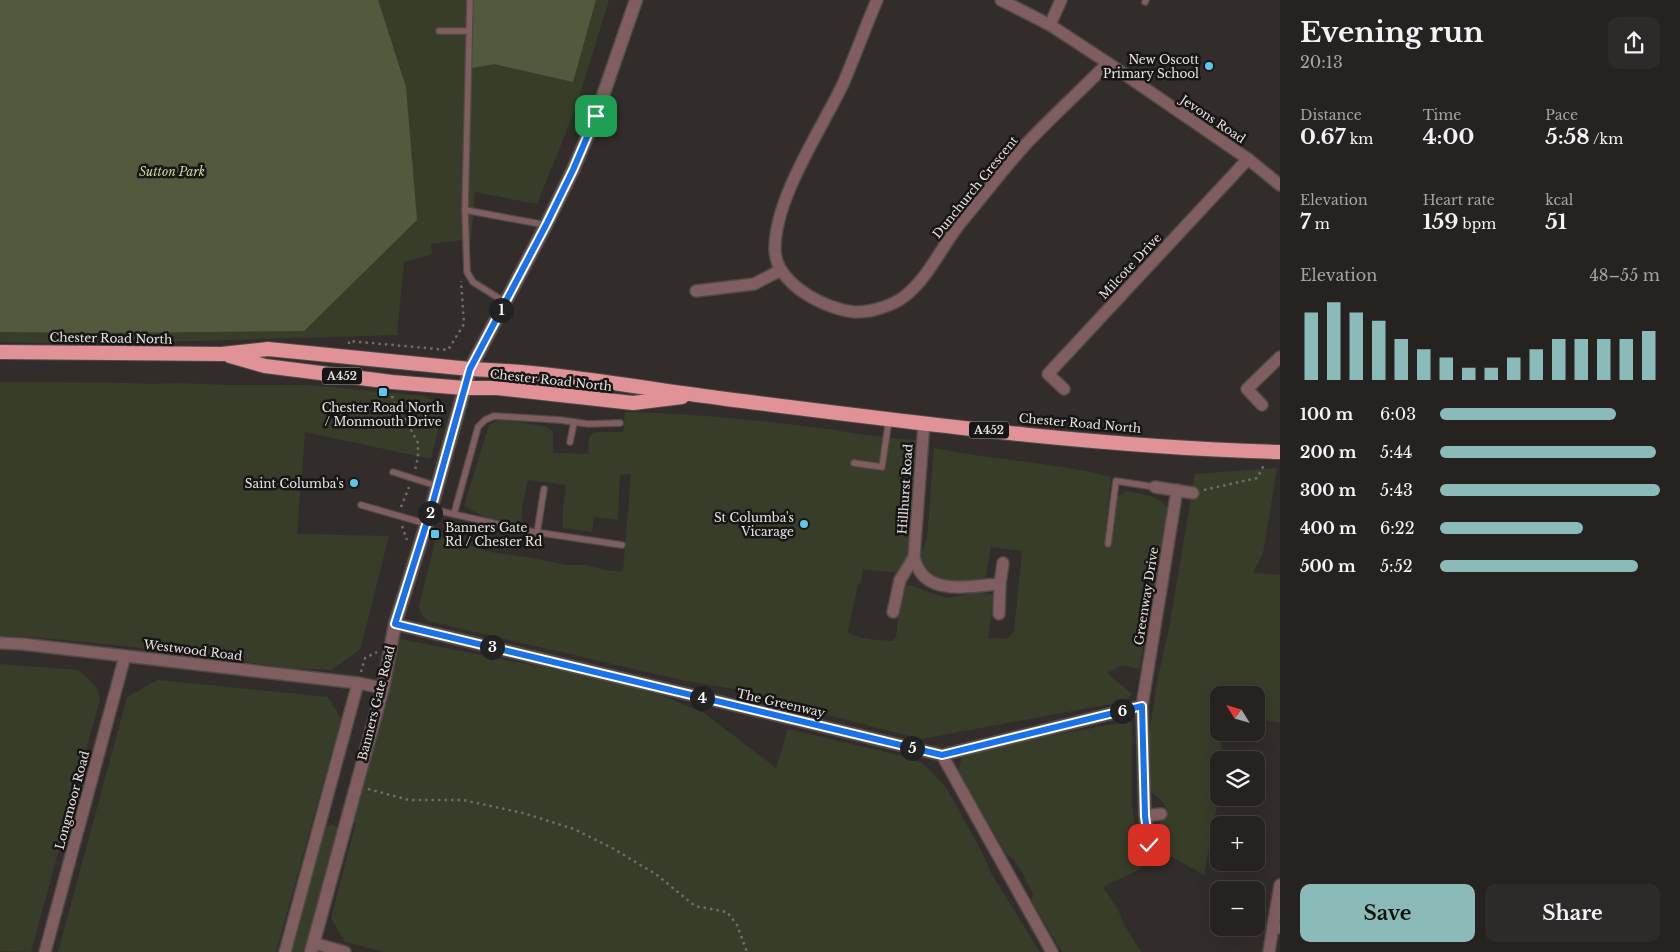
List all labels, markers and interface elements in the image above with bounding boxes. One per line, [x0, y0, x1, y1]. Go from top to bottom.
text: Evening run [1300, 15, 1484, 50]
button: share [1608, 17, 1660, 69]
place label: New Oscott Primary School [1103, 52, 1199, 81]
text: 20:13 [1300, 52, 1343, 72]
marker: New Oscott Primary School [1203, 60, 1215, 72]
street label: Jevons Road [1176, 91, 1248, 146]
pin [575, 95, 617, 137]
icon: arrive [582, 102, 610, 130]
text: Distance [1300, 106, 1362, 124]
text: Time [1423, 106, 1461, 124]
text: Pace [1545, 106, 1578, 124]
text: 0.67 [1300, 124, 1346, 150]
text: 4:00 [1423, 124, 1474, 150]
text: 5:58 [1545, 124, 1590, 150]
text: km [1346, 130, 1373, 148]
text: /km [1590, 130, 1623, 148]
street label: Dunchurch Crescent [929, 133, 1021, 241]
park label: Sutton Park [139, 164, 205, 179]
text: Elevation [1300, 191, 1368, 209]
text: Heart rate [1423, 191, 1495, 209]
text: kcal [1545, 191, 1573, 209]
text: 7 [1300, 209, 1311, 235]
text: 159 [1423, 209, 1458, 235]
text: 51 [1545, 209, 1567, 235]
text: m [1311, 215, 1330, 233]
text: bpm [1458, 215, 1496, 233]
street label: Milcote Drive [1096, 230, 1164, 302]
text: Elevation [1300, 265, 1377, 285]
text: 48–55 m [1589, 265, 1660, 285]
pin: 1 [488, 298, 514, 322]
text: 1 [498, 301, 505, 319]
street label: Chester Road North [50, 329, 172, 347]
street label: Chester Road North [489, 366, 613, 394]
road number: A452 [322, 368, 362, 384]
marker: Chester Road North / Monmouth Drive [377, 386, 389, 398]
place label: Chester Road North / Monmouth Drive [322, 400, 444, 429]
text: 100 m [1300, 404, 1353, 424]
text: 6:03 [1380, 404, 1416, 424]
street label: Chester Road North [1018, 410, 1142, 436]
road number: A452 [969, 422, 1009, 438]
text: 200 m [1300, 442, 1357, 462]
text: 5:44 [1380, 442, 1412, 462]
street label: Hillhurst Road [894, 443, 916, 535]
place label: Saint Columba's [245, 476, 344, 491]
marker: Saint Columba's [348, 477, 360, 489]
text: 300 m [1300, 480, 1356, 500]
text: 5:43 [1380, 480, 1413, 500]
pin: 2 [418, 500, 442, 526]
text: 2 [426, 504, 435, 522]
place label: St Columba's Vicarage [714, 510, 794, 539]
marker: St Columba's Vicarage [798, 518, 810, 530]
text: 400 m [1300, 518, 1357, 538]
text: 6:22 [1380, 518, 1415, 538]
place label: Banners Gate Rd / Chester Rd [445, 520, 542, 549]
marker: Banners Gate Rd / Chester Rd [429, 528, 441, 540]
street label: Greenway Drive [1131, 546, 1161, 646]
text: 500 m [1300, 556, 1356, 576]
text: 5:52 [1380, 556, 1413, 576]
pin: 3 [480, 634, 504, 660]
street label: Westwood Road [142, 636, 243, 663]
text: 3 [488, 638, 497, 656]
street label: Banners Gate Road [354, 644, 398, 762]
pin: 4 [690, 686, 714, 710]
street label: The Greenway [735, 686, 827, 721]
north arrow [1210, 686, 1265, 741]
map controls [1210, 686, 1265, 936]
text: 4 [698, 689, 707, 707]
pin: 6 [1110, 698, 1134, 724]
text: 6 [1118, 702, 1127, 720]
pin: 5 [900, 736, 924, 760]
text: 5 [908, 739, 917, 757]
street label: Longmoor Road [52, 749, 92, 851]
button: layers [1210, 751, 1265, 806]
button: + [1210, 816, 1265, 871]
pin [1128, 824, 1170, 866]
icon: check [1135, 831, 1163, 859]
button: − [1210, 881, 1265, 936]
button: Save [1300, 884, 1475, 942]
button: Share [1485, 884, 1660, 942]

